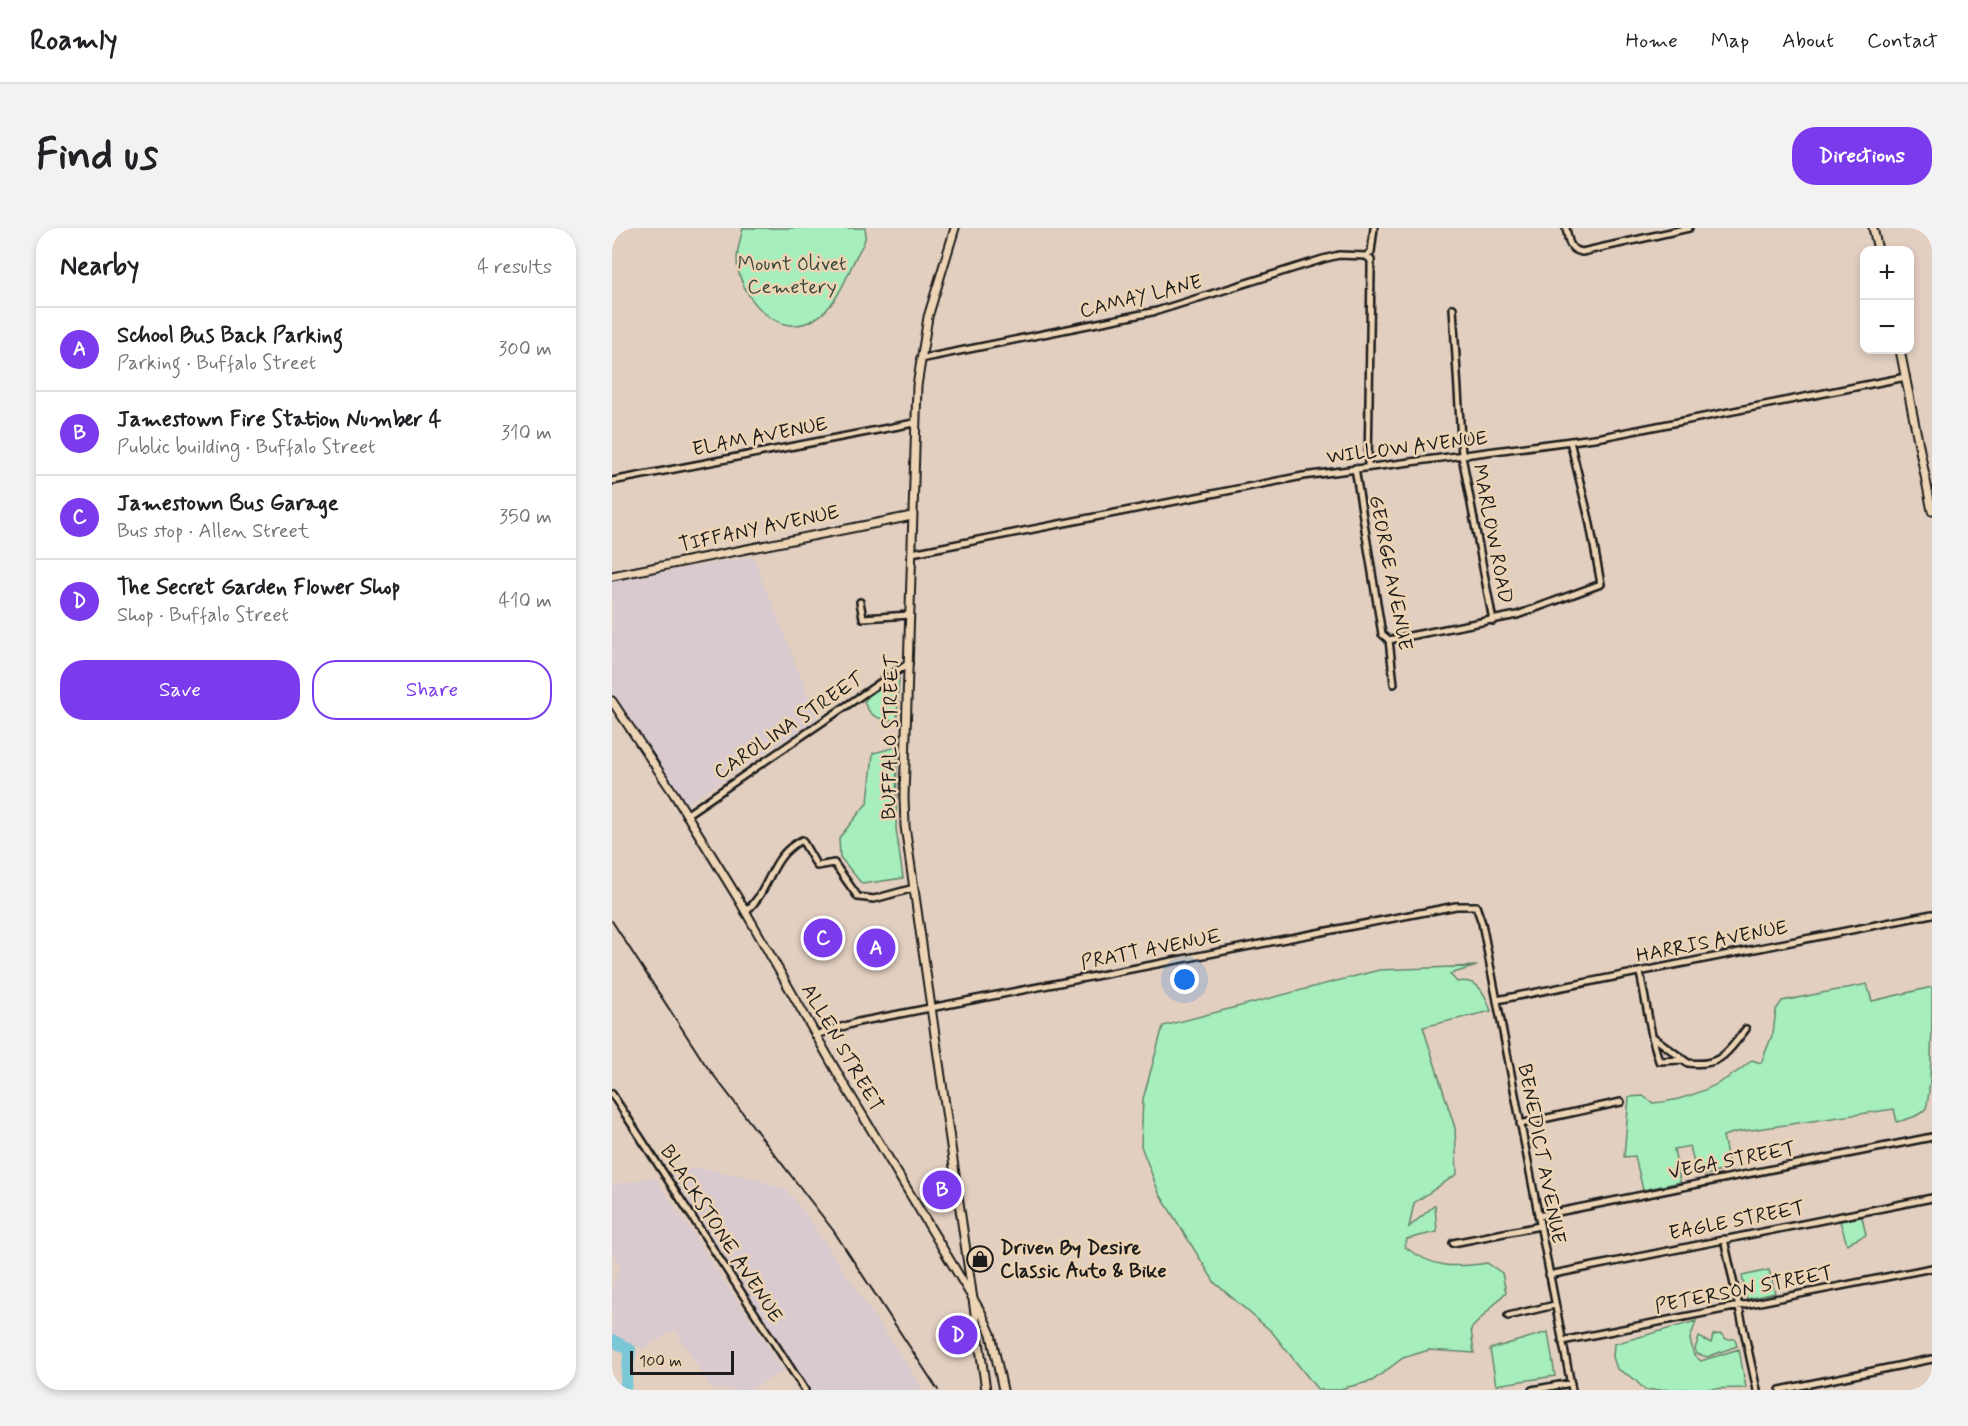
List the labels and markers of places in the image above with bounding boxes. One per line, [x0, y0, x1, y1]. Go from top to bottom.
pin: C [804, 916, 842, 960]
pin: A [856, 926, 896, 970]
pin: B [922, 1168, 962, 1212]
place label: Driven By Desire Classic Auto & Bike [1000, 1235, 1167, 1285]
shop icon: Driven By Desire Classic Auto & Bike [965, 1244, 995, 1274]
pin: D [938, 1312, 978, 1358]

